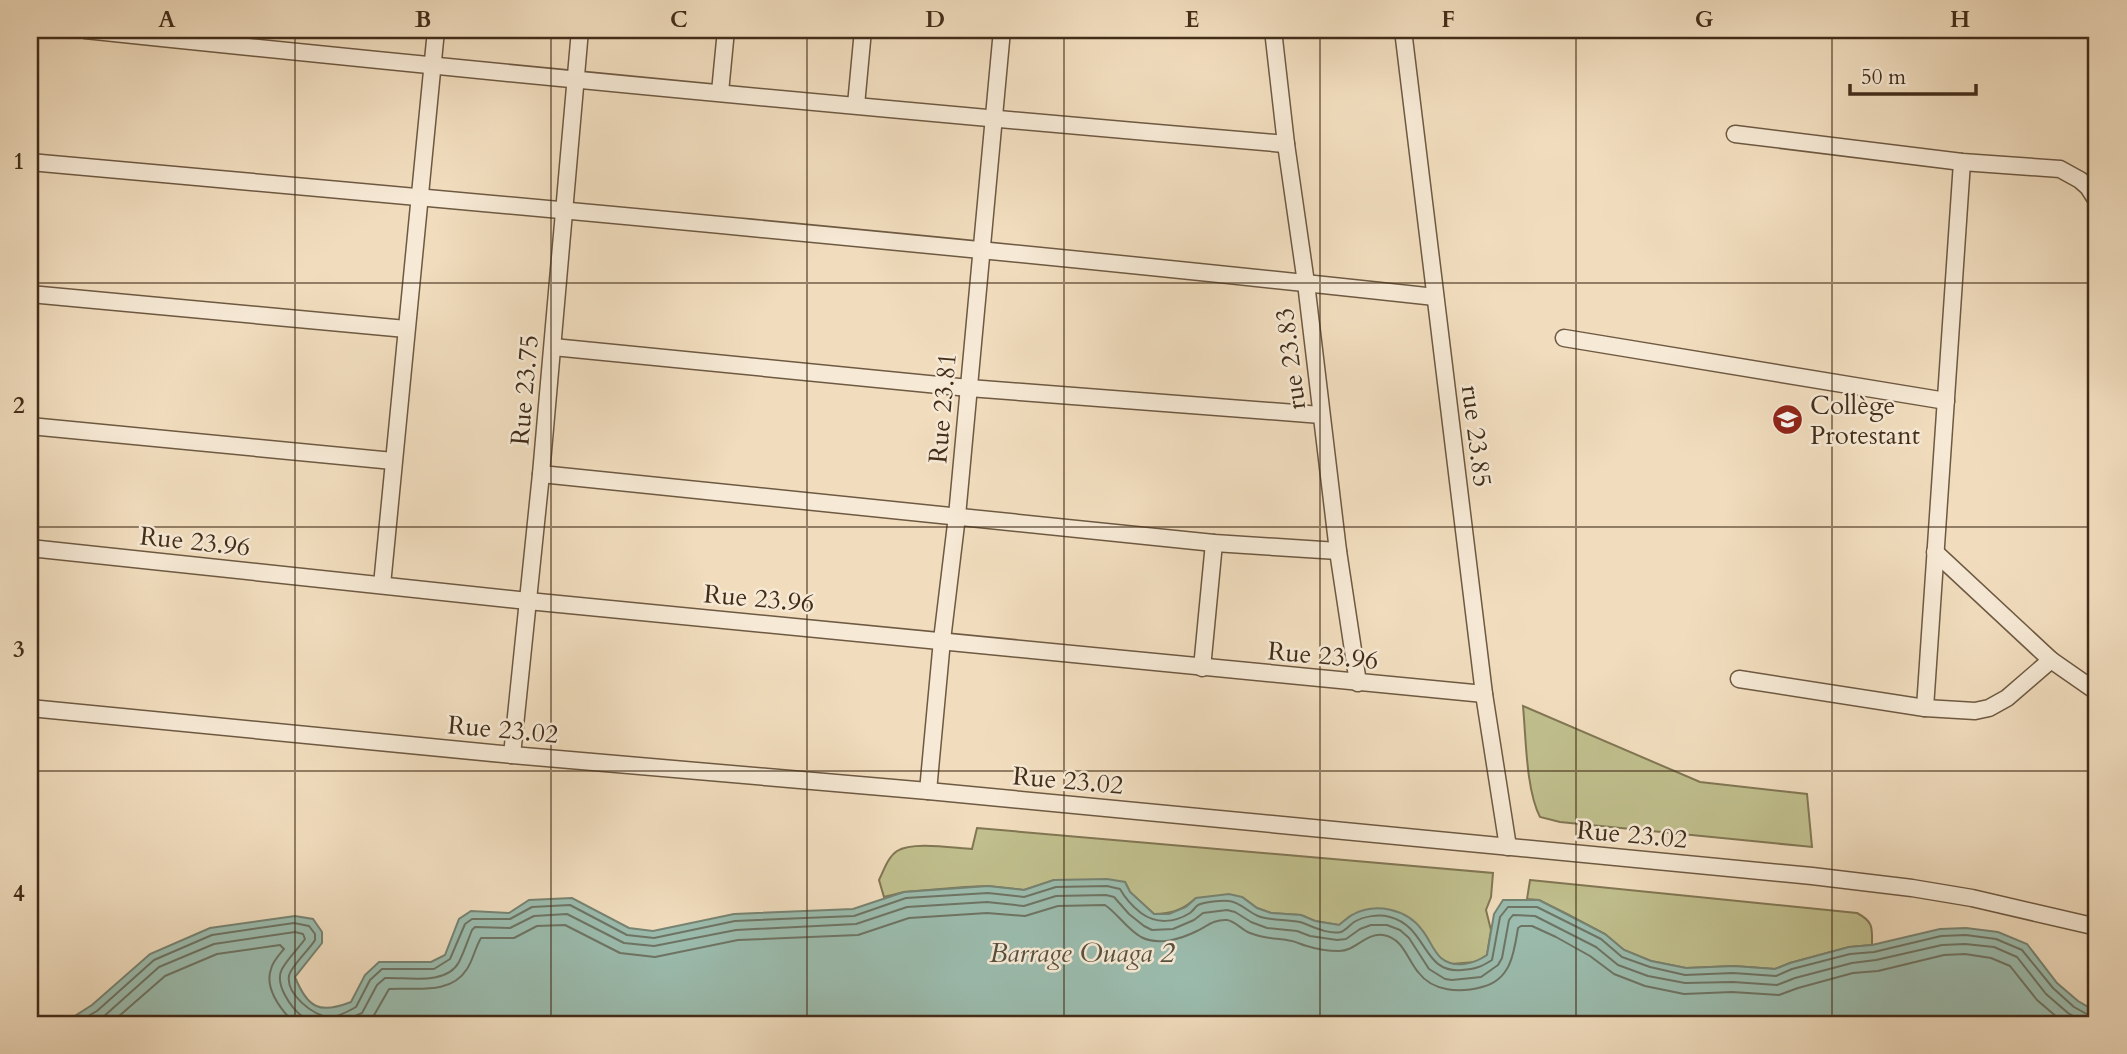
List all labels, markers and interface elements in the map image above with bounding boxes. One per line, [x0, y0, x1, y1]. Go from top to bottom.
text: A [158, 4, 176, 35]
text: B [415, 4, 431, 35]
text: C [670, 4, 688, 35]
text: D [925, 4, 945, 35]
text: E [1185, 4, 1199, 35]
text: F [1441, 4, 1455, 35]
text: G [1695, 4, 1714, 35]
text: H [1950, 4, 1970, 35]
scale bar [1850, 52, 1976, 96]
text: 50 m [1861, 63, 1906, 92]
text: 1 [13, 146, 25, 177]
street label: rue 23.83 [1267, 306, 1314, 412]
street label: Rue 23.75 [502, 333, 547, 447]
street label: Rue 23.81 [920, 351, 965, 465]
street label: rue 23.85 [1453, 383, 1500, 489]
place label: Collège Protestant [1810, 388, 1920, 453]
text: 2 [13, 390, 25, 421]
school or university icon: Collège Protestant [1770, 403, 1804, 437]
street label: Rue 23.96 [138, 518, 252, 565]
street label: Rue 23.96 [702, 576, 816, 621]
street label: Rue 23.96 [1266, 633, 1380, 678]
text: 3 [13, 634, 25, 665]
street label: Rue 23.02 [446, 707, 560, 752]
street label: Rue 23.02 [1011, 758, 1125, 803]
street label: Rue 23.02 [1575, 812, 1689, 857]
text: 4 [13, 878, 25, 909]
water label: Barrage Ouaga 2 [989, 934, 1175, 972]

